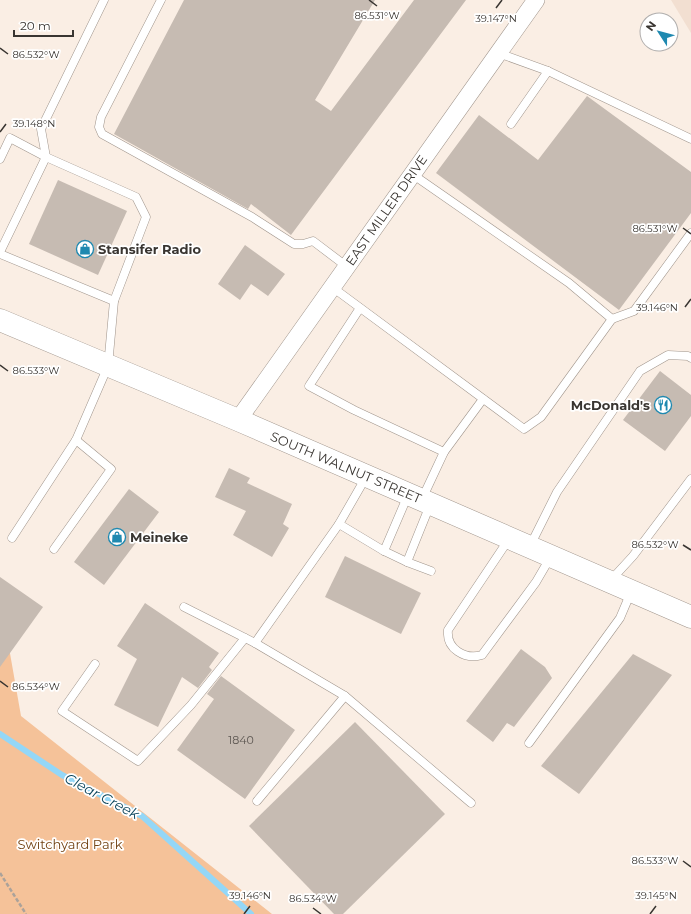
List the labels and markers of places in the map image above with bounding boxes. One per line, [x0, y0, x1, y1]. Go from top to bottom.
shop icon: Stansifer Radio [75, 239, 95, 259]
place label: Stansifer Radio [98, 241, 201, 257]
restaurant icon: McDonald's [653, 395, 673, 415]
place label: McDonald's [571, 397, 650, 413]
shop icon: Meineke [107, 527, 127, 547]
place label: Meineke [130, 529, 188, 545]

